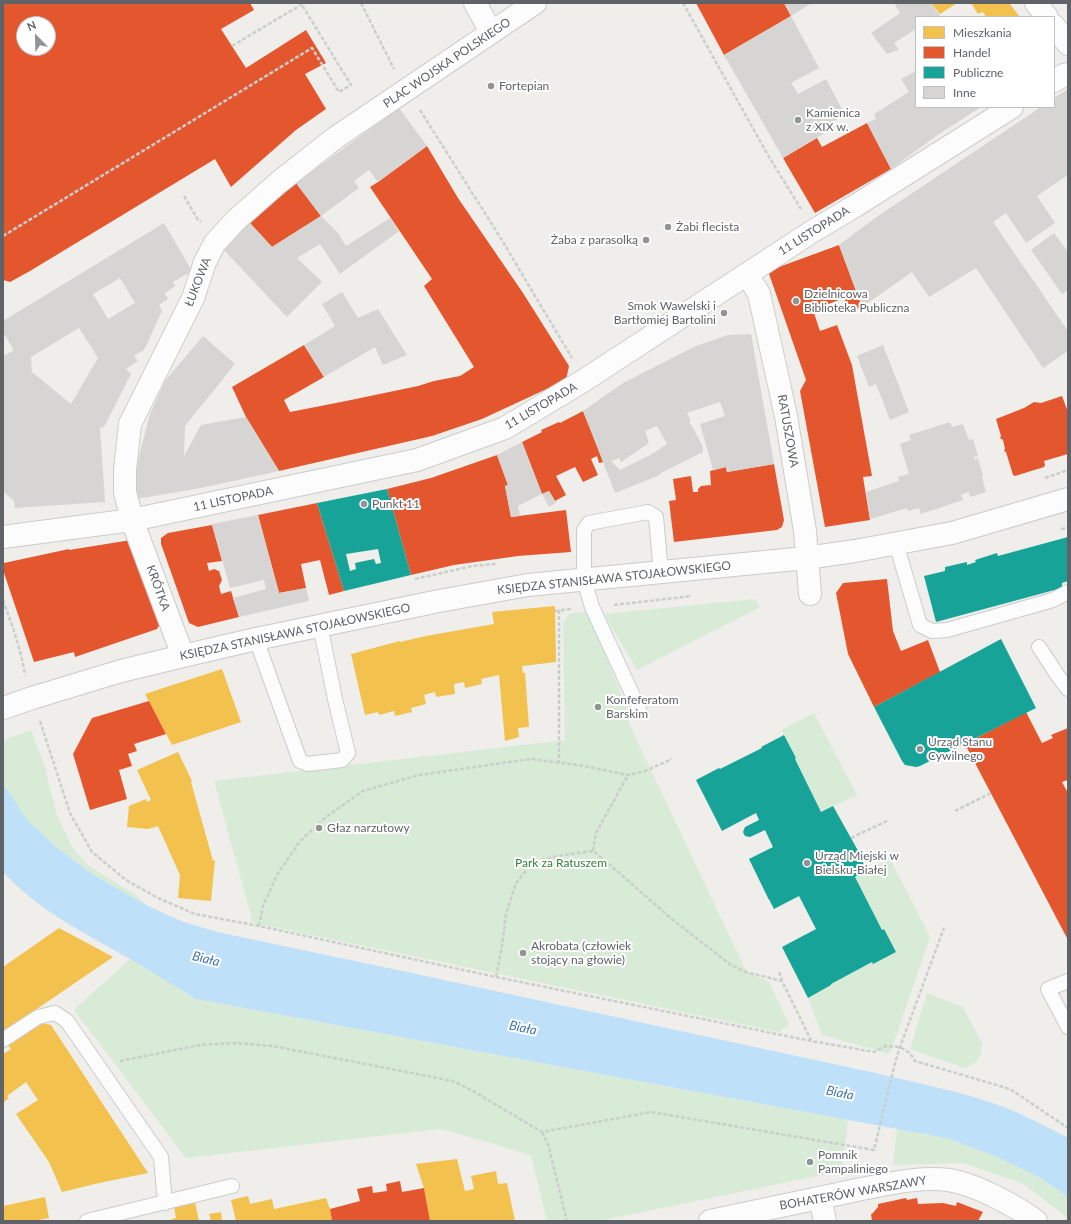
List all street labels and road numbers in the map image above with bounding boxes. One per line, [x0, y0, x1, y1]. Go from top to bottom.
street label: PLAC WOJSKA POLSKIEGO [381, 15, 513, 111]
street label: 11 LISTOPADA [776, 203, 852, 259]
street label: ŁUKOWA [182, 255, 214, 309]
street label: 11 LISTOPADA [502, 379, 580, 433]
street label: RATUSZOWA [775, 393, 801, 469]
street label: 11 LISTOPADA [192, 484, 274, 514]
street label: KSIĘDZA STANISŁAWA STOJAŁOWSKIEGO [496, 559, 732, 597]
street label: KRÓTKA [143, 563, 173, 613]
street label: KSIĘDZA STANISŁAWA STOJAŁOWSKIEGO [178, 601, 412, 663]
street label: BOHATERÓW WARSZAWY [778, 1173, 928, 1213]

